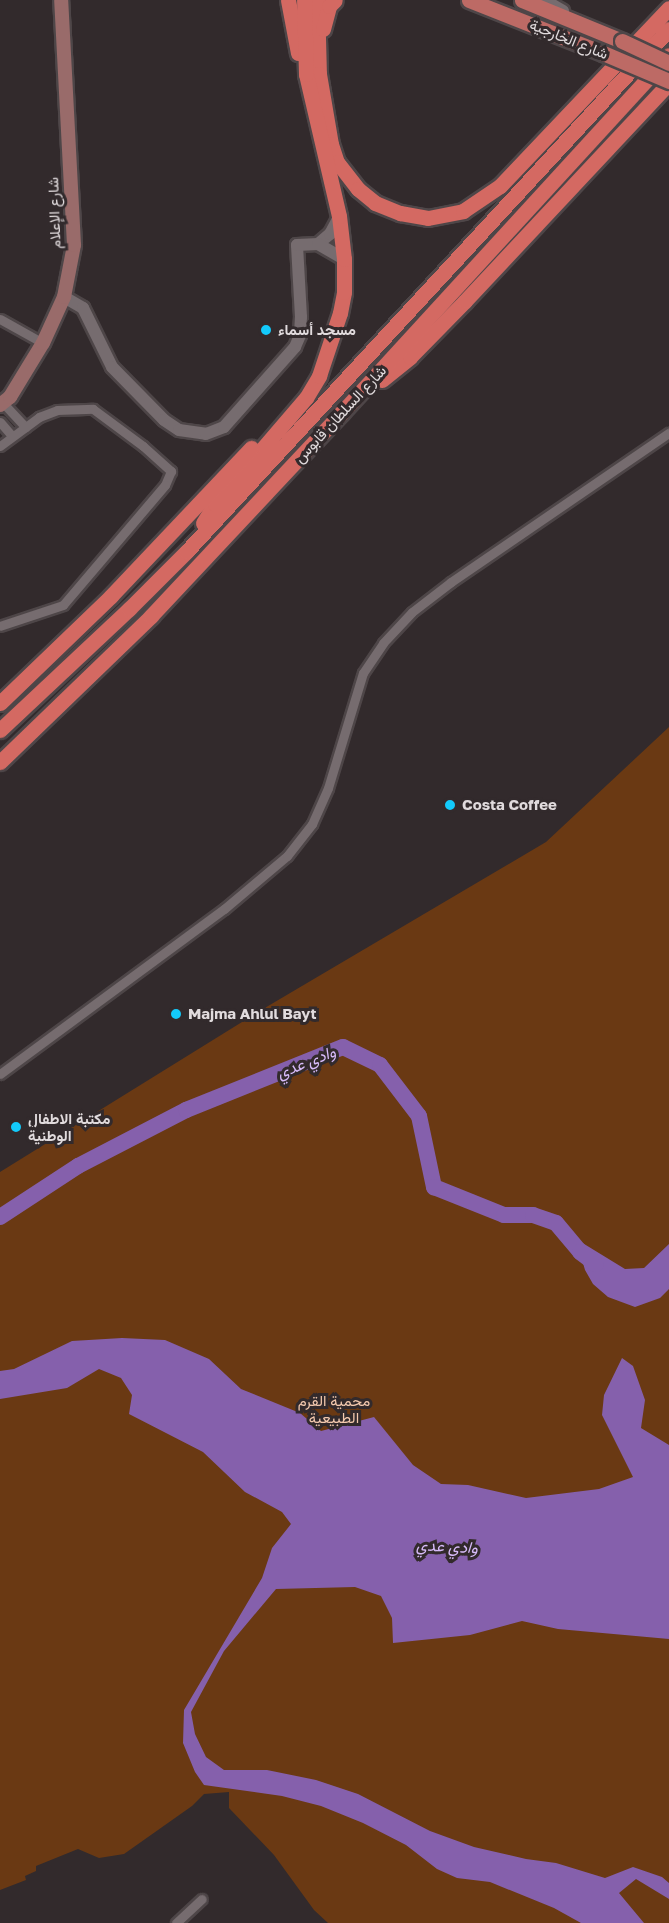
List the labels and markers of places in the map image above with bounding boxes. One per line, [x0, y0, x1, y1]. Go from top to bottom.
place label: مسجد أسماء [278, 321, 356, 339]
marker: مسجد أسماء [259, 323, 273, 337]
place label: Costa Coffee [462, 796, 557, 814]
marker: Costa Coffee [443, 798, 457, 812]
place label: Majma Ahlul Bayt [188, 1005, 317, 1023]
marker: Majma Ahlul Bayt [169, 1007, 183, 1021]
place label: مكتبة الاطفال الوطنية [28, 1109, 110, 1144]
marker: مكتبة الاطفال الوطنية [9, 1120, 23, 1134]

